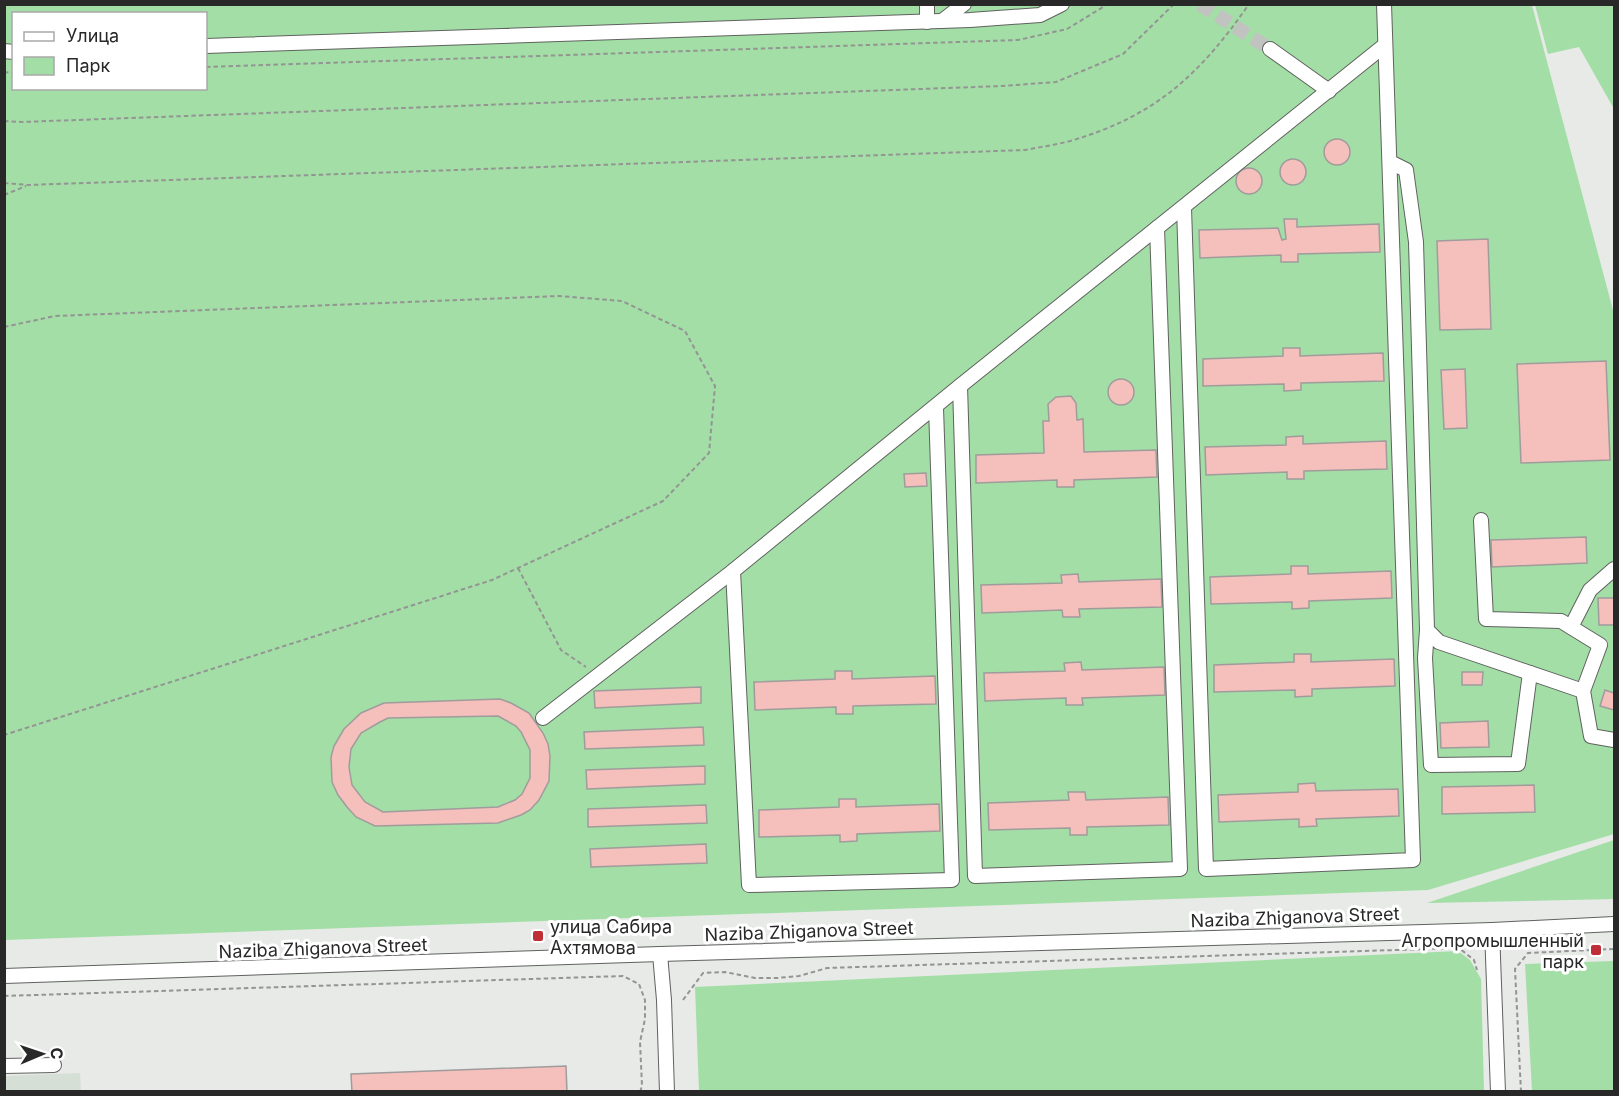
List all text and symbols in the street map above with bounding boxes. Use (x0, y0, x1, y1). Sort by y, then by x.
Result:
legend (12, 12, 207, 90)
text: Улица (66, 25, 119, 46)
text: Парк (66, 55, 111, 76)
street label: Naziba Zhiganova Street (1190, 903, 1400, 931)
place label: улица Сабира Ахтямова (550, 916, 672, 958)
street label: Naziba Zhiganova Street (704, 917, 914, 945)
marker: улица Сабира Ахтямова (531, 929, 545, 943)
place label: Агропромышленный парк (1401, 930, 1584, 972)
street label: Naziba Zhiganova Street (218, 934, 428, 962)
marker: Агропромышленный парк (1589, 943, 1603, 957)
north arrow (12, 1024, 72, 1084)
text: С (47, 1047, 67, 1060)

